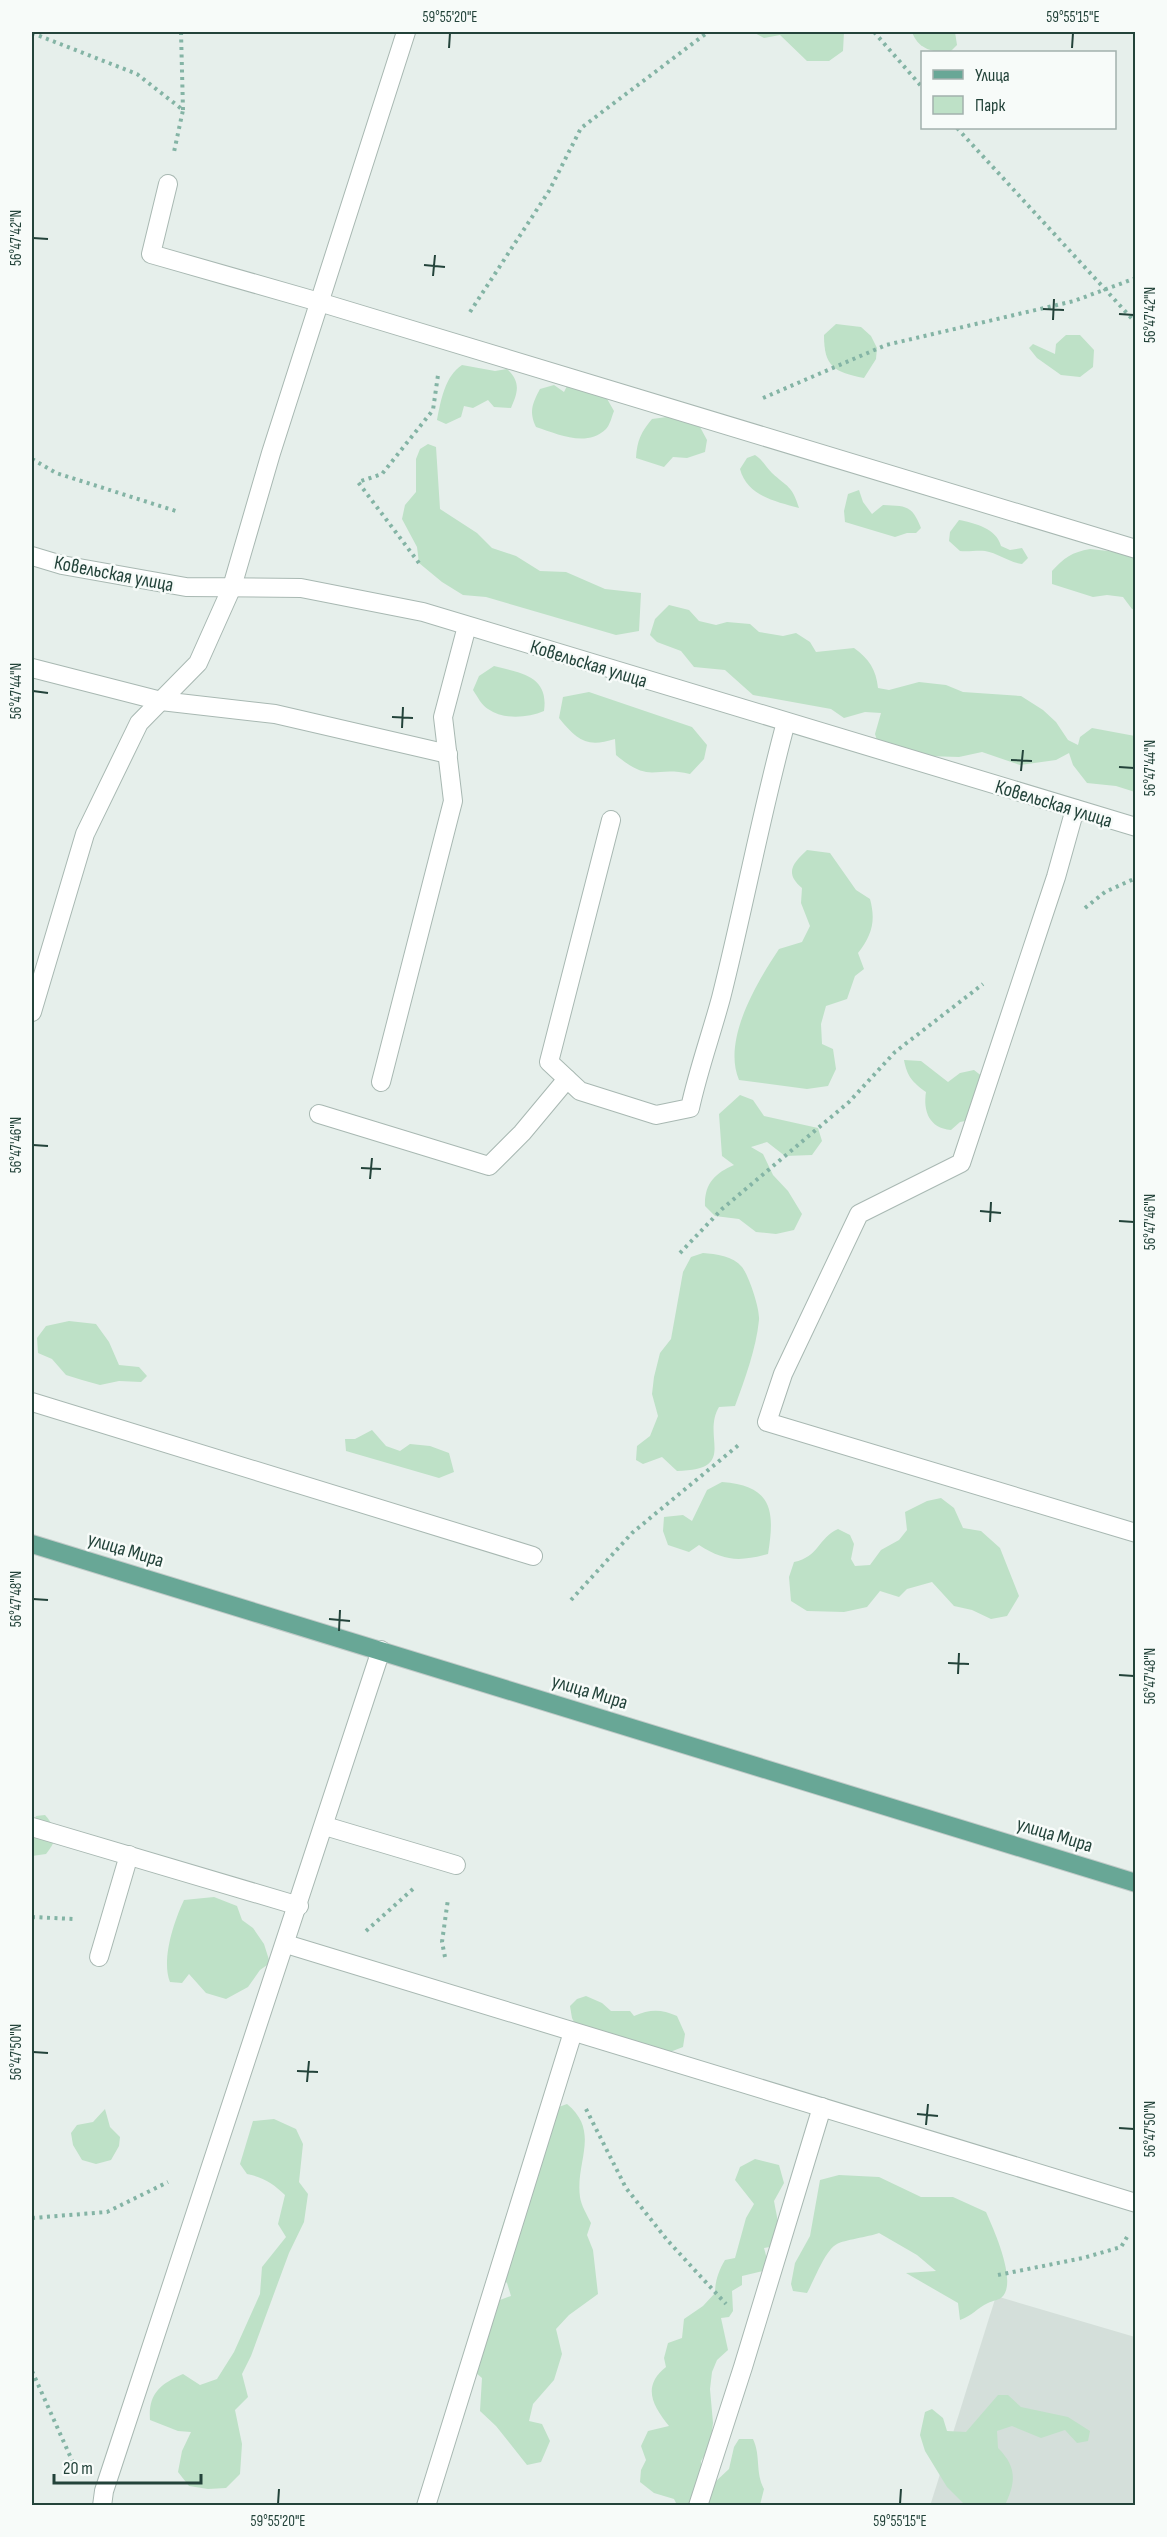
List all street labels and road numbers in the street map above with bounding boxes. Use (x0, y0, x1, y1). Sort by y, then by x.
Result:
street label: Ковельская улица (52, 551, 176, 597)
street label: Ковельская улица (527, 635, 650, 693)
street label: Ковельская улица (992, 775, 1115, 833)
street label: улица Мира (85, 1527, 167, 1573)
street label: улица Мира (549, 1669, 631, 1715)
street label: улица Мира (1014, 1812, 1096, 1858)

